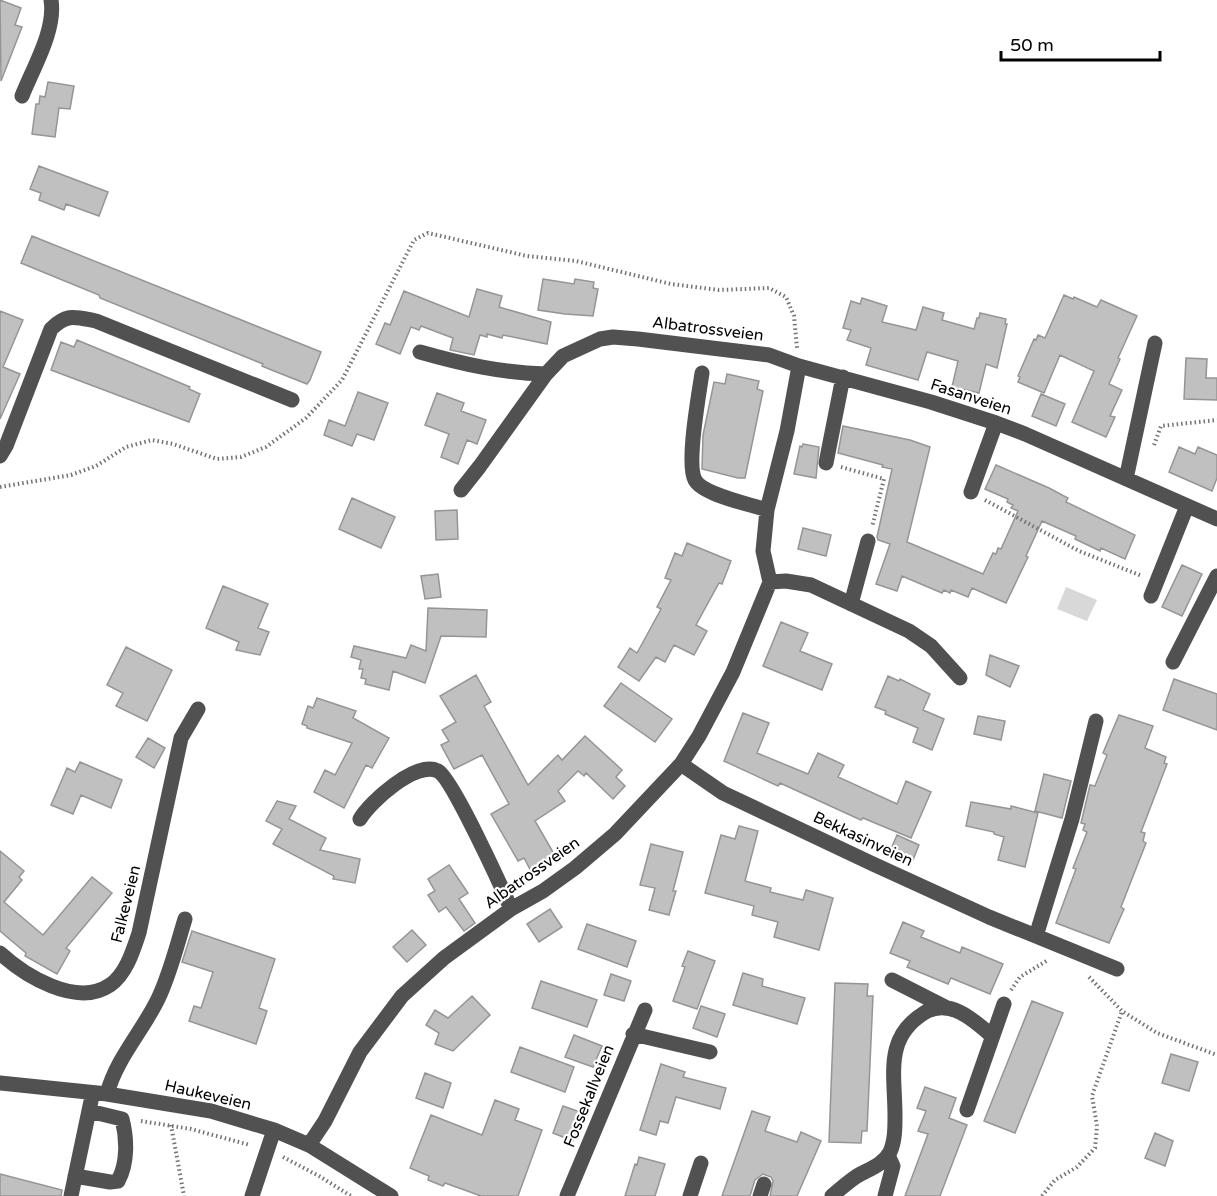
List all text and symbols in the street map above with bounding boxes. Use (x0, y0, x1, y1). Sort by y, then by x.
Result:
scale bar (1001, 24, 1160, 62)
text: 50 m (1010, 34, 1054, 56)
street label: Albatrossveien (651, 312, 765, 346)
street label: Fasanveien (928, 375, 1014, 419)
street label: Bekkasinveien (810, 807, 916, 871)
street label: Albatrossveien (480, 833, 584, 913)
street label: Falkeveien (107, 863, 145, 945)
street label: Fossekallveien (559, 1042, 619, 1150)
street label: Haukeveien (163, 1075, 253, 1115)

